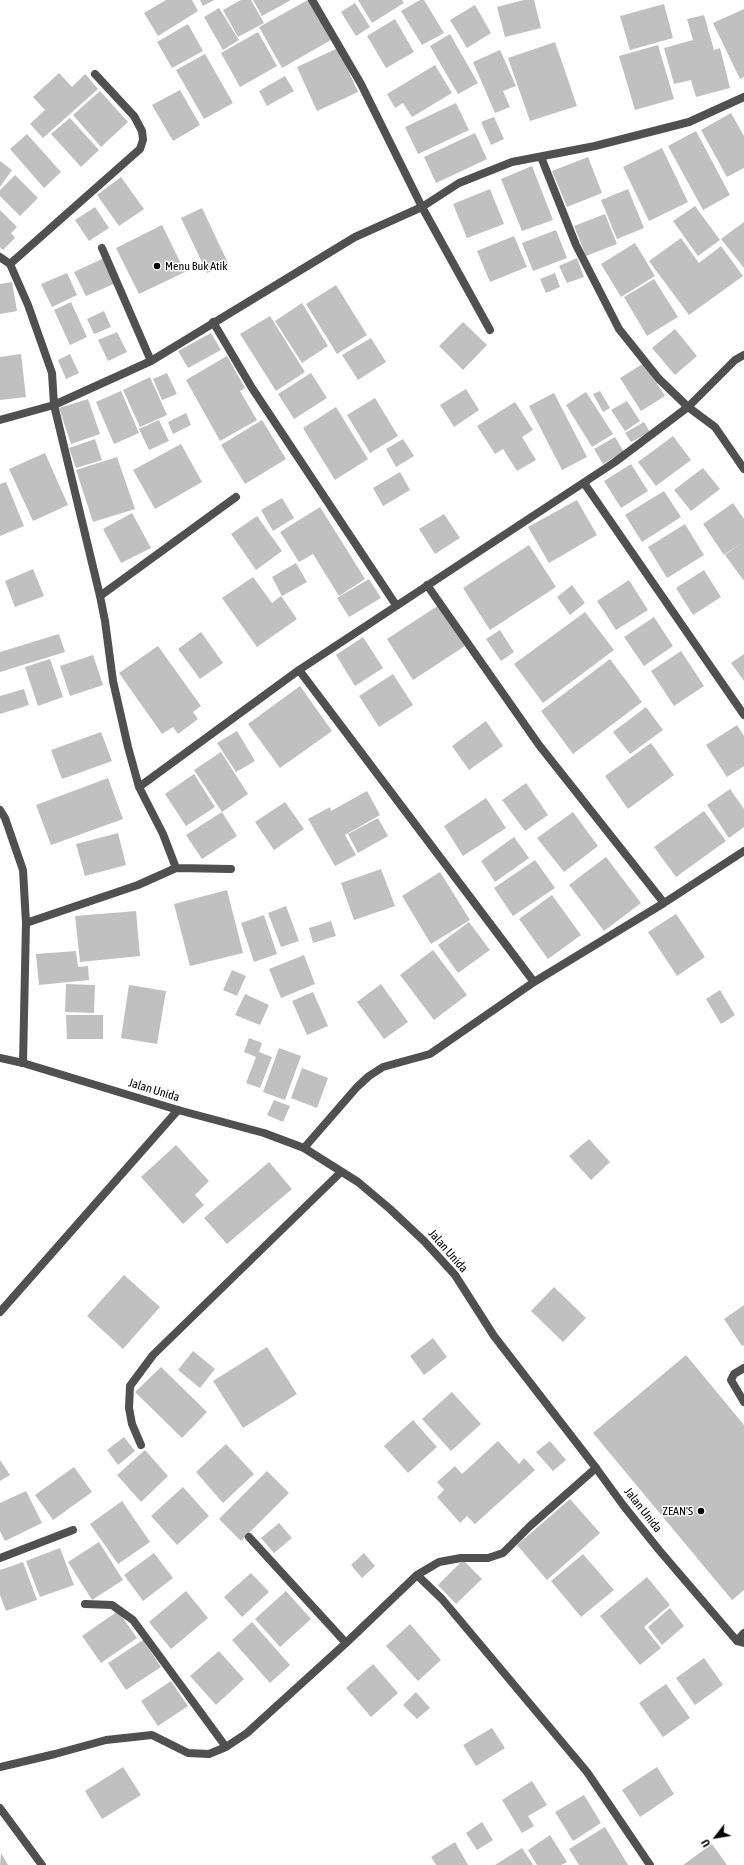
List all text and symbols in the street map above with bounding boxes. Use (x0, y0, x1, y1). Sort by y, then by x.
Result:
place label: Menu Buk Atik (165, 259, 228, 273)
marker: Menu Buk Atik (152, 261, 162, 271)
street label: Jalan Unida (127, 1075, 181, 1105)
street label: Jalan Unida (425, 1226, 471, 1276)
street label: Jalan Unida (621, 1485, 665, 1535)
place label: ZEAN'S (663, 1504, 693, 1518)
marker: ZEAN'S (696, 1506, 706, 1516)
north arrow (696, 1817, 736, 1857)
text: U (699, 1837, 713, 1849)

